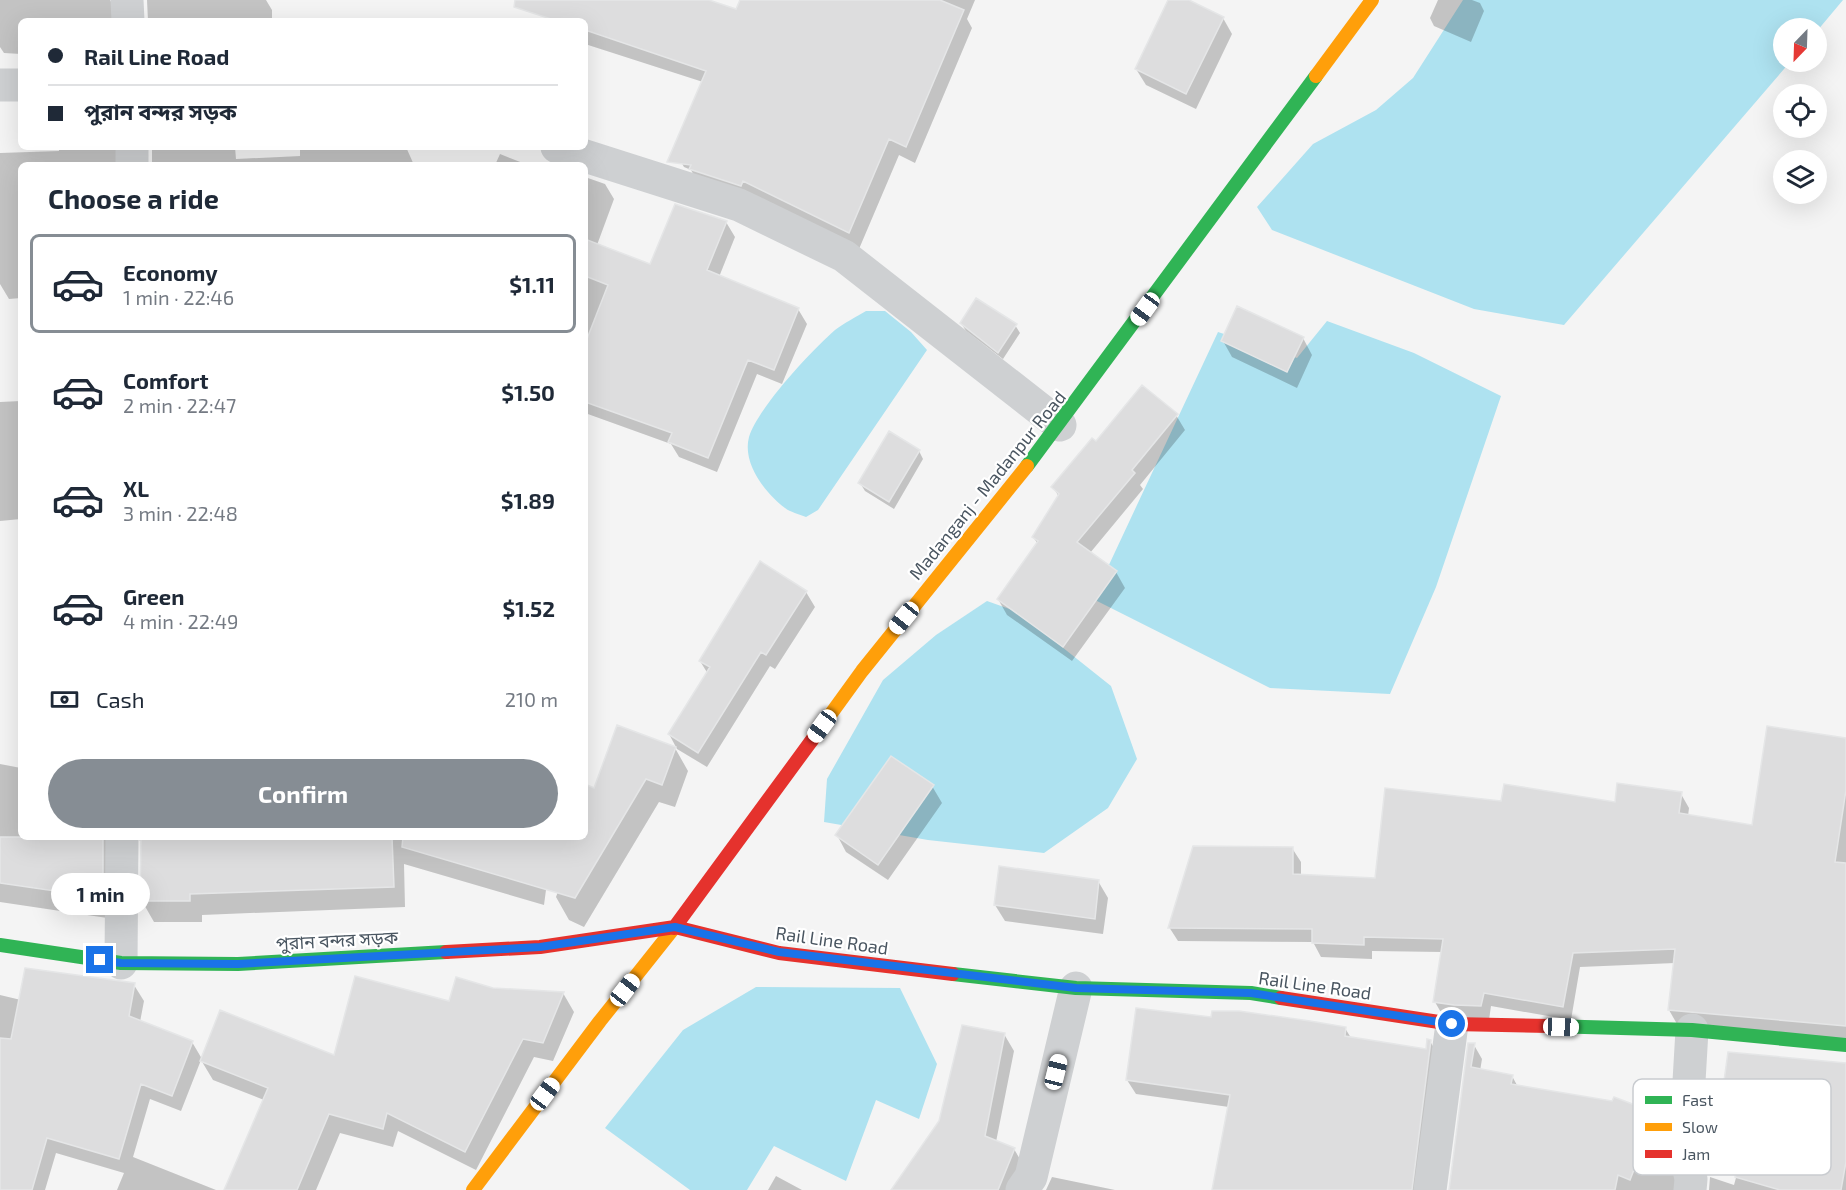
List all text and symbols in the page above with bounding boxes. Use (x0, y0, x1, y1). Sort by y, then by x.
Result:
north arrow (1773, 18, 1827, 72)
map controls (1773, 18, 1827, 204)
text: Rail Line Road (84, 43, 229, 69)
button: locate (1773, 84, 1827, 138)
text: পুরান বন্দর সড়ক (84, 98, 237, 124)
button: layers (1773, 150, 1827, 204)
text: Choose a ride (48, 182, 219, 214)
icon: car (51, 257, 105, 311)
text: Economy (123, 259, 218, 285)
text: $1.11 (509, 271, 555, 297)
text: 1 min · 22:46 (123, 285, 234, 309)
car (1127, 289, 1163, 329)
icon: car (51, 365, 105, 419)
text: Comfort (123, 367, 208, 393)
text: $1.50 (501, 379, 555, 405)
street label: Madanganj - Madanpur Road (904, 386, 1070, 584)
text: 2 min · 22:47 (123, 393, 236, 417)
icon: car (51, 473, 105, 527)
text: XL (123, 475, 149, 501)
text: $1.89 (501, 487, 555, 513)
text: 3 min · 22:48 (123, 501, 238, 525)
icon: car (51, 581, 105, 635)
text: Green (123, 583, 185, 609)
text: $1.52 (502, 595, 555, 621)
car (886, 598, 922, 638)
text: 4 min · 22:49 (123, 609, 238, 633)
icon: cash (48, 683, 81, 716)
text: Cash (96, 686, 145, 712)
text: 210 m (505, 687, 558, 711)
car (804, 706, 840, 746)
button: Confirm (48, 759, 558, 828)
callout: 1 min (51, 873, 150, 915)
text: 1 min (76, 882, 125, 906)
street label: Rail Line Road (774, 921, 890, 959)
street label: পুরান বন্দর সড়ক (275, 926, 399, 955)
route end (86, 946, 113, 973)
street label: Rail Line Road (1257, 966, 1373, 1004)
car (607, 970, 643, 1010)
route start (1438, 1010, 1465, 1037)
car (1543, 1017, 1579, 1037)
car (1043, 1052, 1069, 1092)
car (527, 1074, 563, 1114)
legend (1633, 1079, 1831, 1175)
text: Fast (1682, 1090, 1713, 1109)
text: Slow (1682, 1117, 1718, 1136)
text: Jam (1682, 1144, 1710, 1163)

